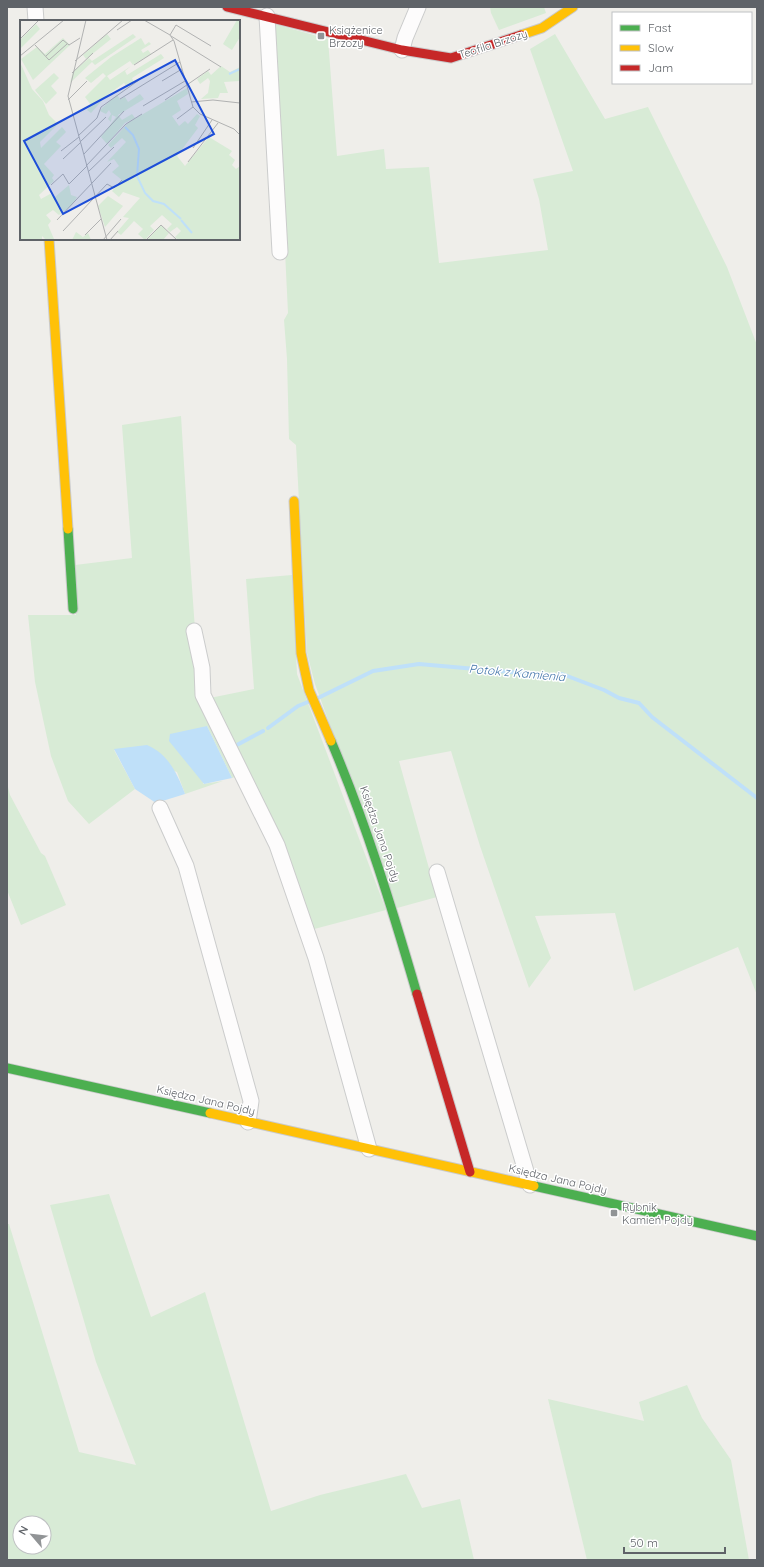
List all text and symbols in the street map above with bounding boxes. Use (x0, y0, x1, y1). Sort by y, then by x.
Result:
legend (612, 12, 752, 84)
inset map (20, 20, 240, 240)
text: Fast (648, 20, 672, 35)
place label: Książenice Brzozy (329, 23, 383, 50)
street label: Teofila Brzozy (457, 26, 529, 62)
marker: Książenice Brzozy (316, 31, 326, 41)
text: Slow (648, 40, 674, 55)
text: Jam (648, 60, 673, 75)
water label: Potok z Kamienia (468, 661, 567, 684)
street label: Księdza Jana Pojdy (357, 784, 403, 884)
street label: Księdza Jana Pojdy (155, 1082, 257, 1118)
street label: Księdza Jana Pojdy (507, 1161, 609, 1197)
place label: Rybnik Kamień Pojdy (622, 1200, 693, 1227)
marker: Rybnik Kamień Pojdy (609, 1208, 619, 1218)
north arrow (12, 1515, 52, 1555)
text: N (15, 1523, 31, 1537)
scale bar (624, 1529, 725, 1555)
text: 50 m (630, 1535, 658, 1550)

